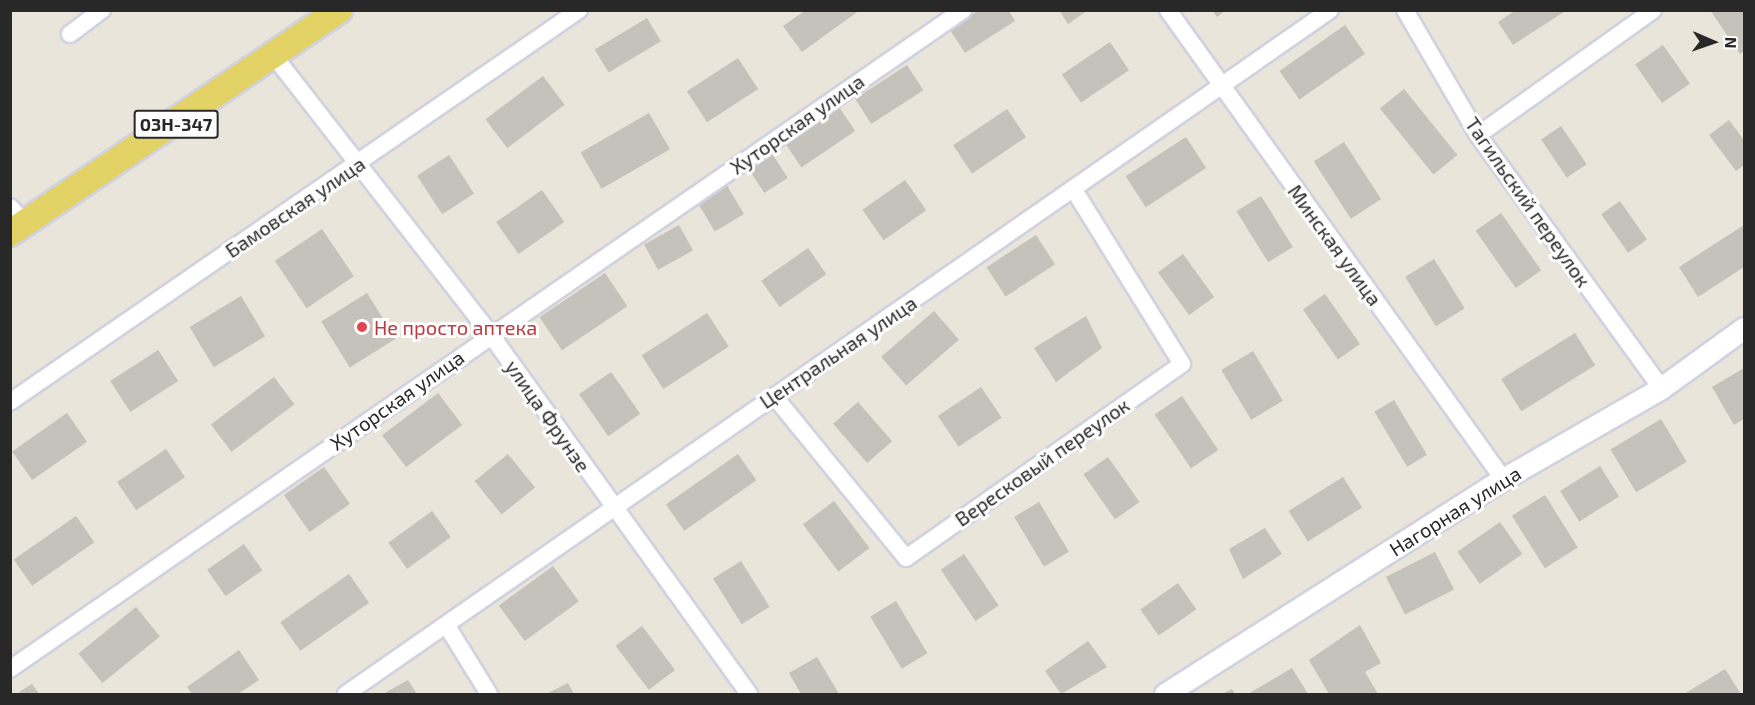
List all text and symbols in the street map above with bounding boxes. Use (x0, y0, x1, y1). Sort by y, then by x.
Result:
north arrow (1683, 12, 1743, 72)
text: N (1722, 37, 1741, 49)
street label: Хуторская улица (725, 69, 869, 179)
road number: 03Н-347 (132, 109, 219, 139)
street label: Тагильский переулок (1460, 112, 1596, 292)
street label: Бамовская улица (221, 151, 369, 263)
street label: Минская улица (1283, 180, 1387, 310)
street label: Центральная улица (755, 291, 921, 413)
place label: Не просто аптека (374, 315, 537, 339)
marker: Не просто аптека (355, 320, 369, 334)
street label: Хуторская улица (325, 345, 469, 455)
street label: улица Фрунзе (501, 355, 595, 477)
street label: Вересковый переулок (950, 393, 1134, 531)
street label: Нагорная улица (1385, 461, 1525, 561)

